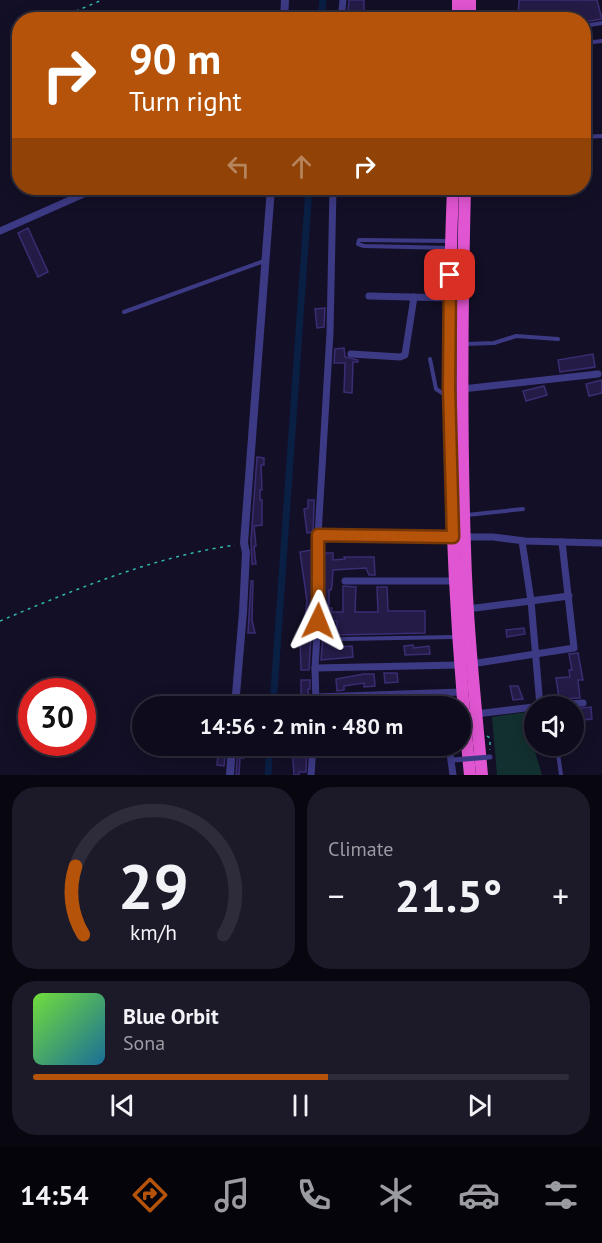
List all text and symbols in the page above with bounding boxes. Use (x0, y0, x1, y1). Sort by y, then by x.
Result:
text: 90 m (129, 31, 221, 86)
icon: right (30, 36, 108, 114)
text: Turn right (129, 84, 242, 118)
icon: left (222, 150, 255, 183)
icon: ahead (285, 150, 318, 183)
icon: right (348, 150, 381, 183)
pin (424, 249, 475, 300)
icon: arrive (433, 258, 466, 291)
position arrow (286, 589, 350, 653)
speed limit sign: 30 (18, 678, 96, 756)
map controls (524, 696, 584, 756)
button: sound (524, 696, 584, 756)
text: 14:56 · 2 min · 480 m (200, 712, 403, 740)
text: Climate (328, 836, 394, 862)
text: 29 (118, 845, 189, 926)
text: 21.5° (395, 866, 502, 924)
text: − (328, 874, 345, 917)
text: + (552, 874, 569, 917)
text: km/h (130, 918, 177, 946)
text: Blue Orbit (123, 1002, 219, 1030)
text: Sona (123, 1030, 165, 1056)
icon: previous (106, 1089, 139, 1122)
icon: pause (284, 1089, 317, 1122)
icon: next (463, 1089, 496, 1122)
icon: directions (129, 1174, 171, 1216)
icon: music (211, 1174, 253, 1216)
icon: phone (293, 1174, 335, 1216)
icon: climate (375, 1174, 417, 1216)
icon: car (458, 1174, 500, 1216)
icon: filters (540, 1174, 582, 1216)
text: 14:54 (20, 1178, 89, 1212)

